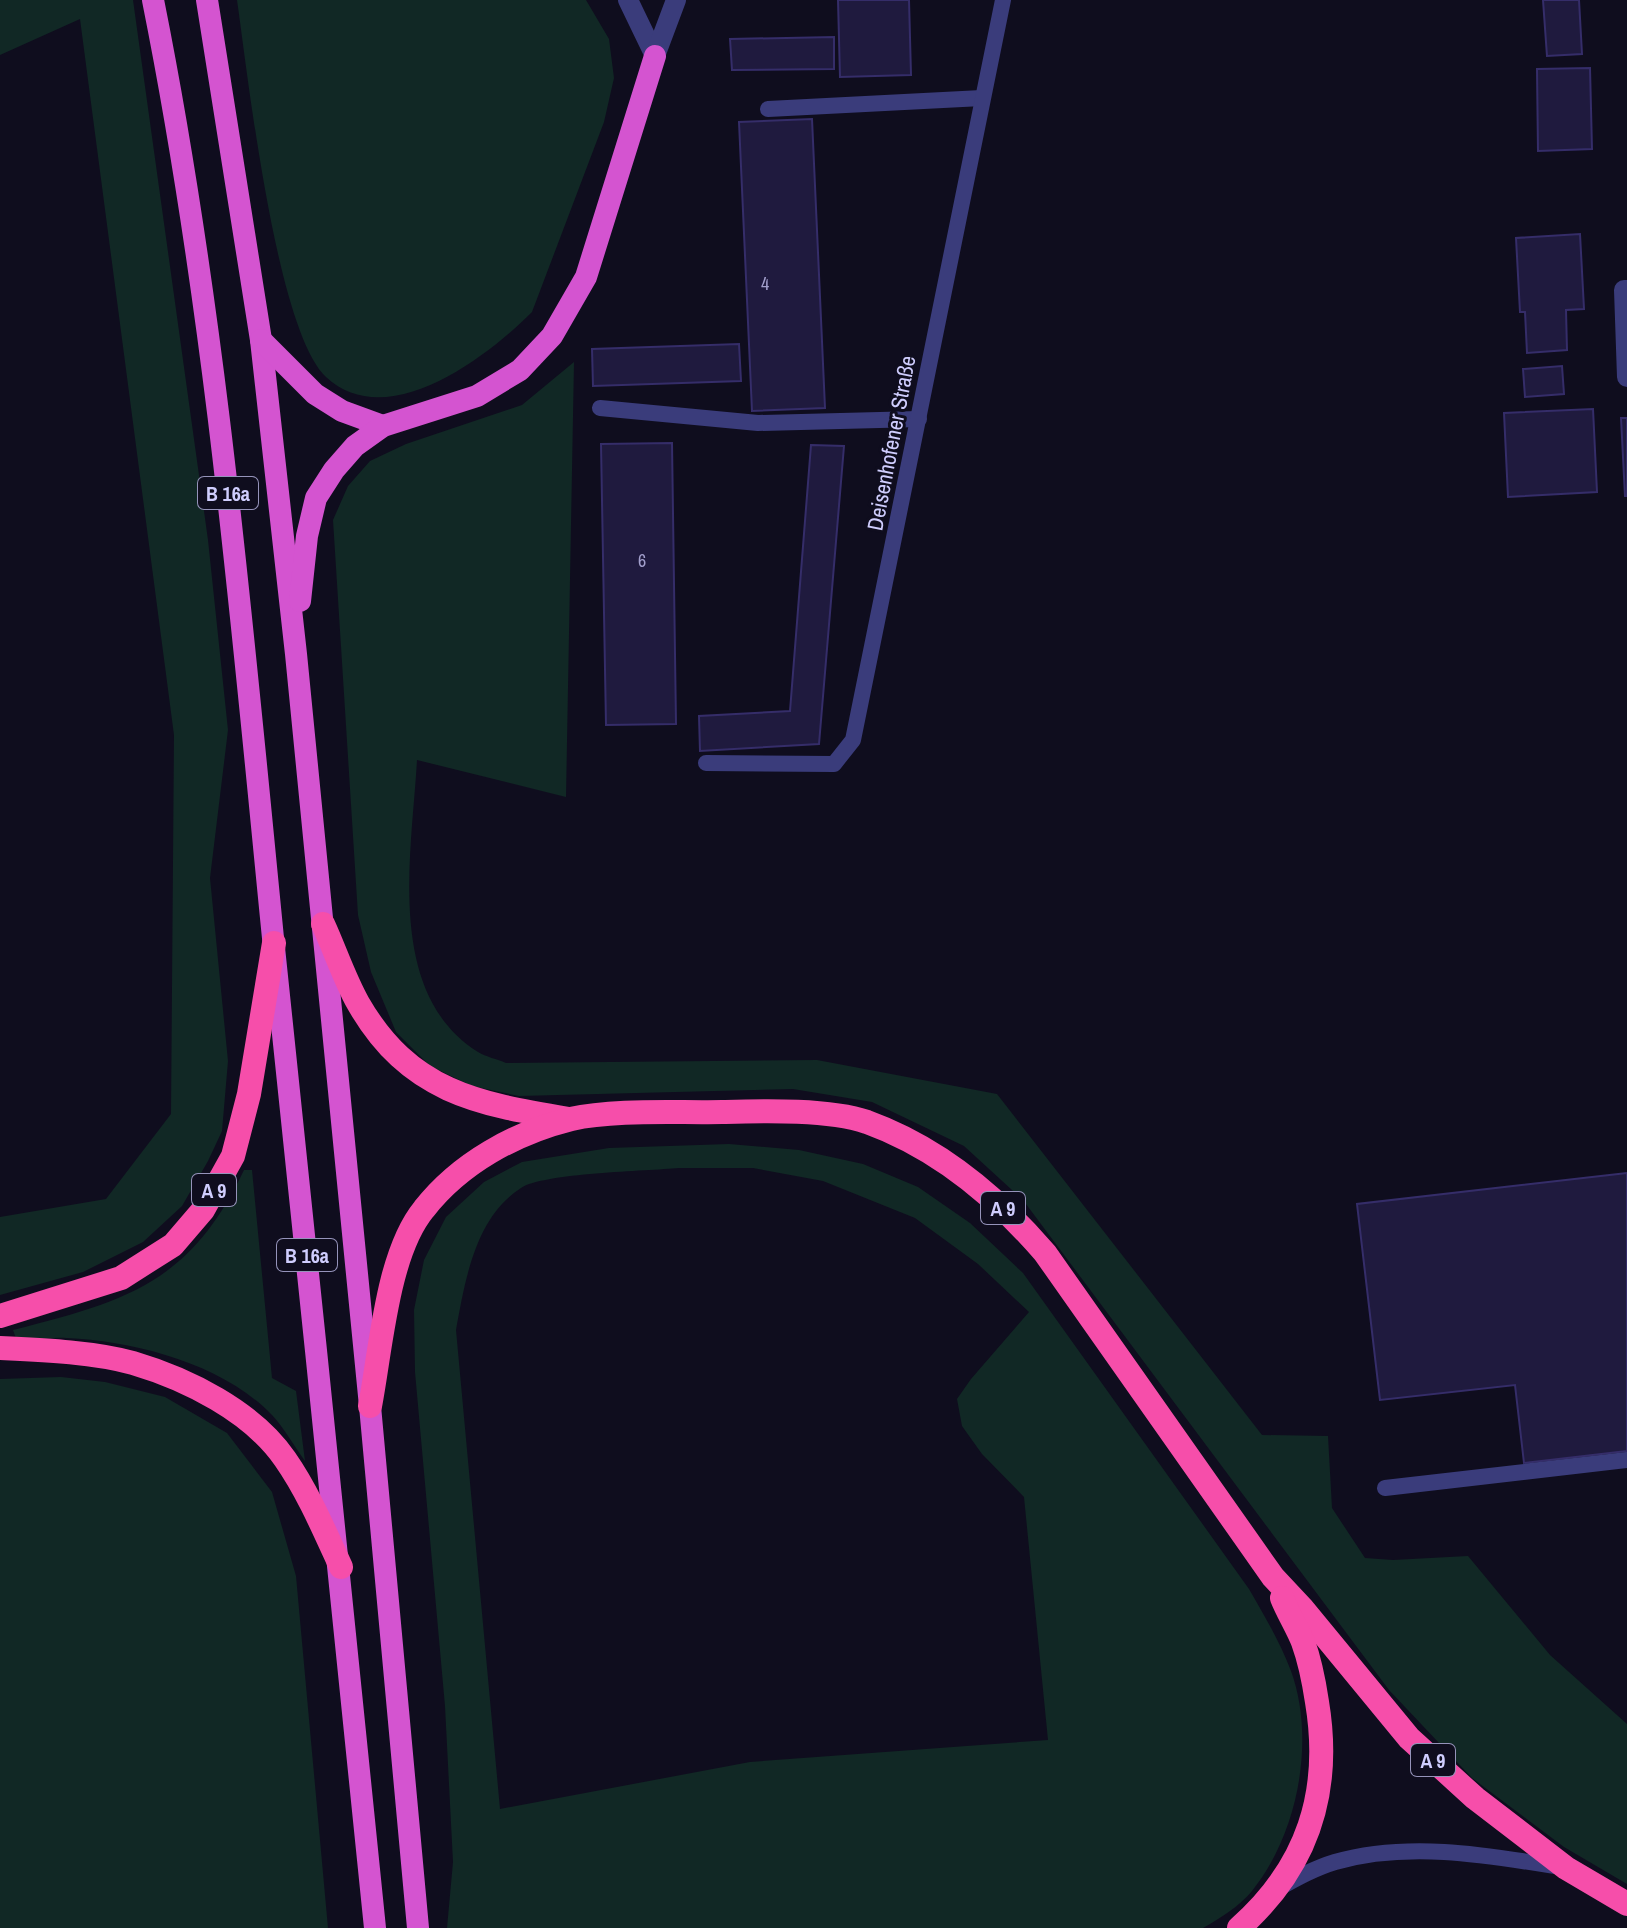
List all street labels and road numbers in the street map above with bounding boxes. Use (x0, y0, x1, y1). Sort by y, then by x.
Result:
street label: Deisenhofener Straße (859, 353, 923, 533)
road number: B 16a (198, 477, 258, 509)
road number: A 9 (192, 1174, 236, 1206)
road number: A 9 (981, 1192, 1025, 1224)
road number: B 16a (277, 1239, 337, 1271)
road number: A 9 (1411, 1744, 1455, 1776)

